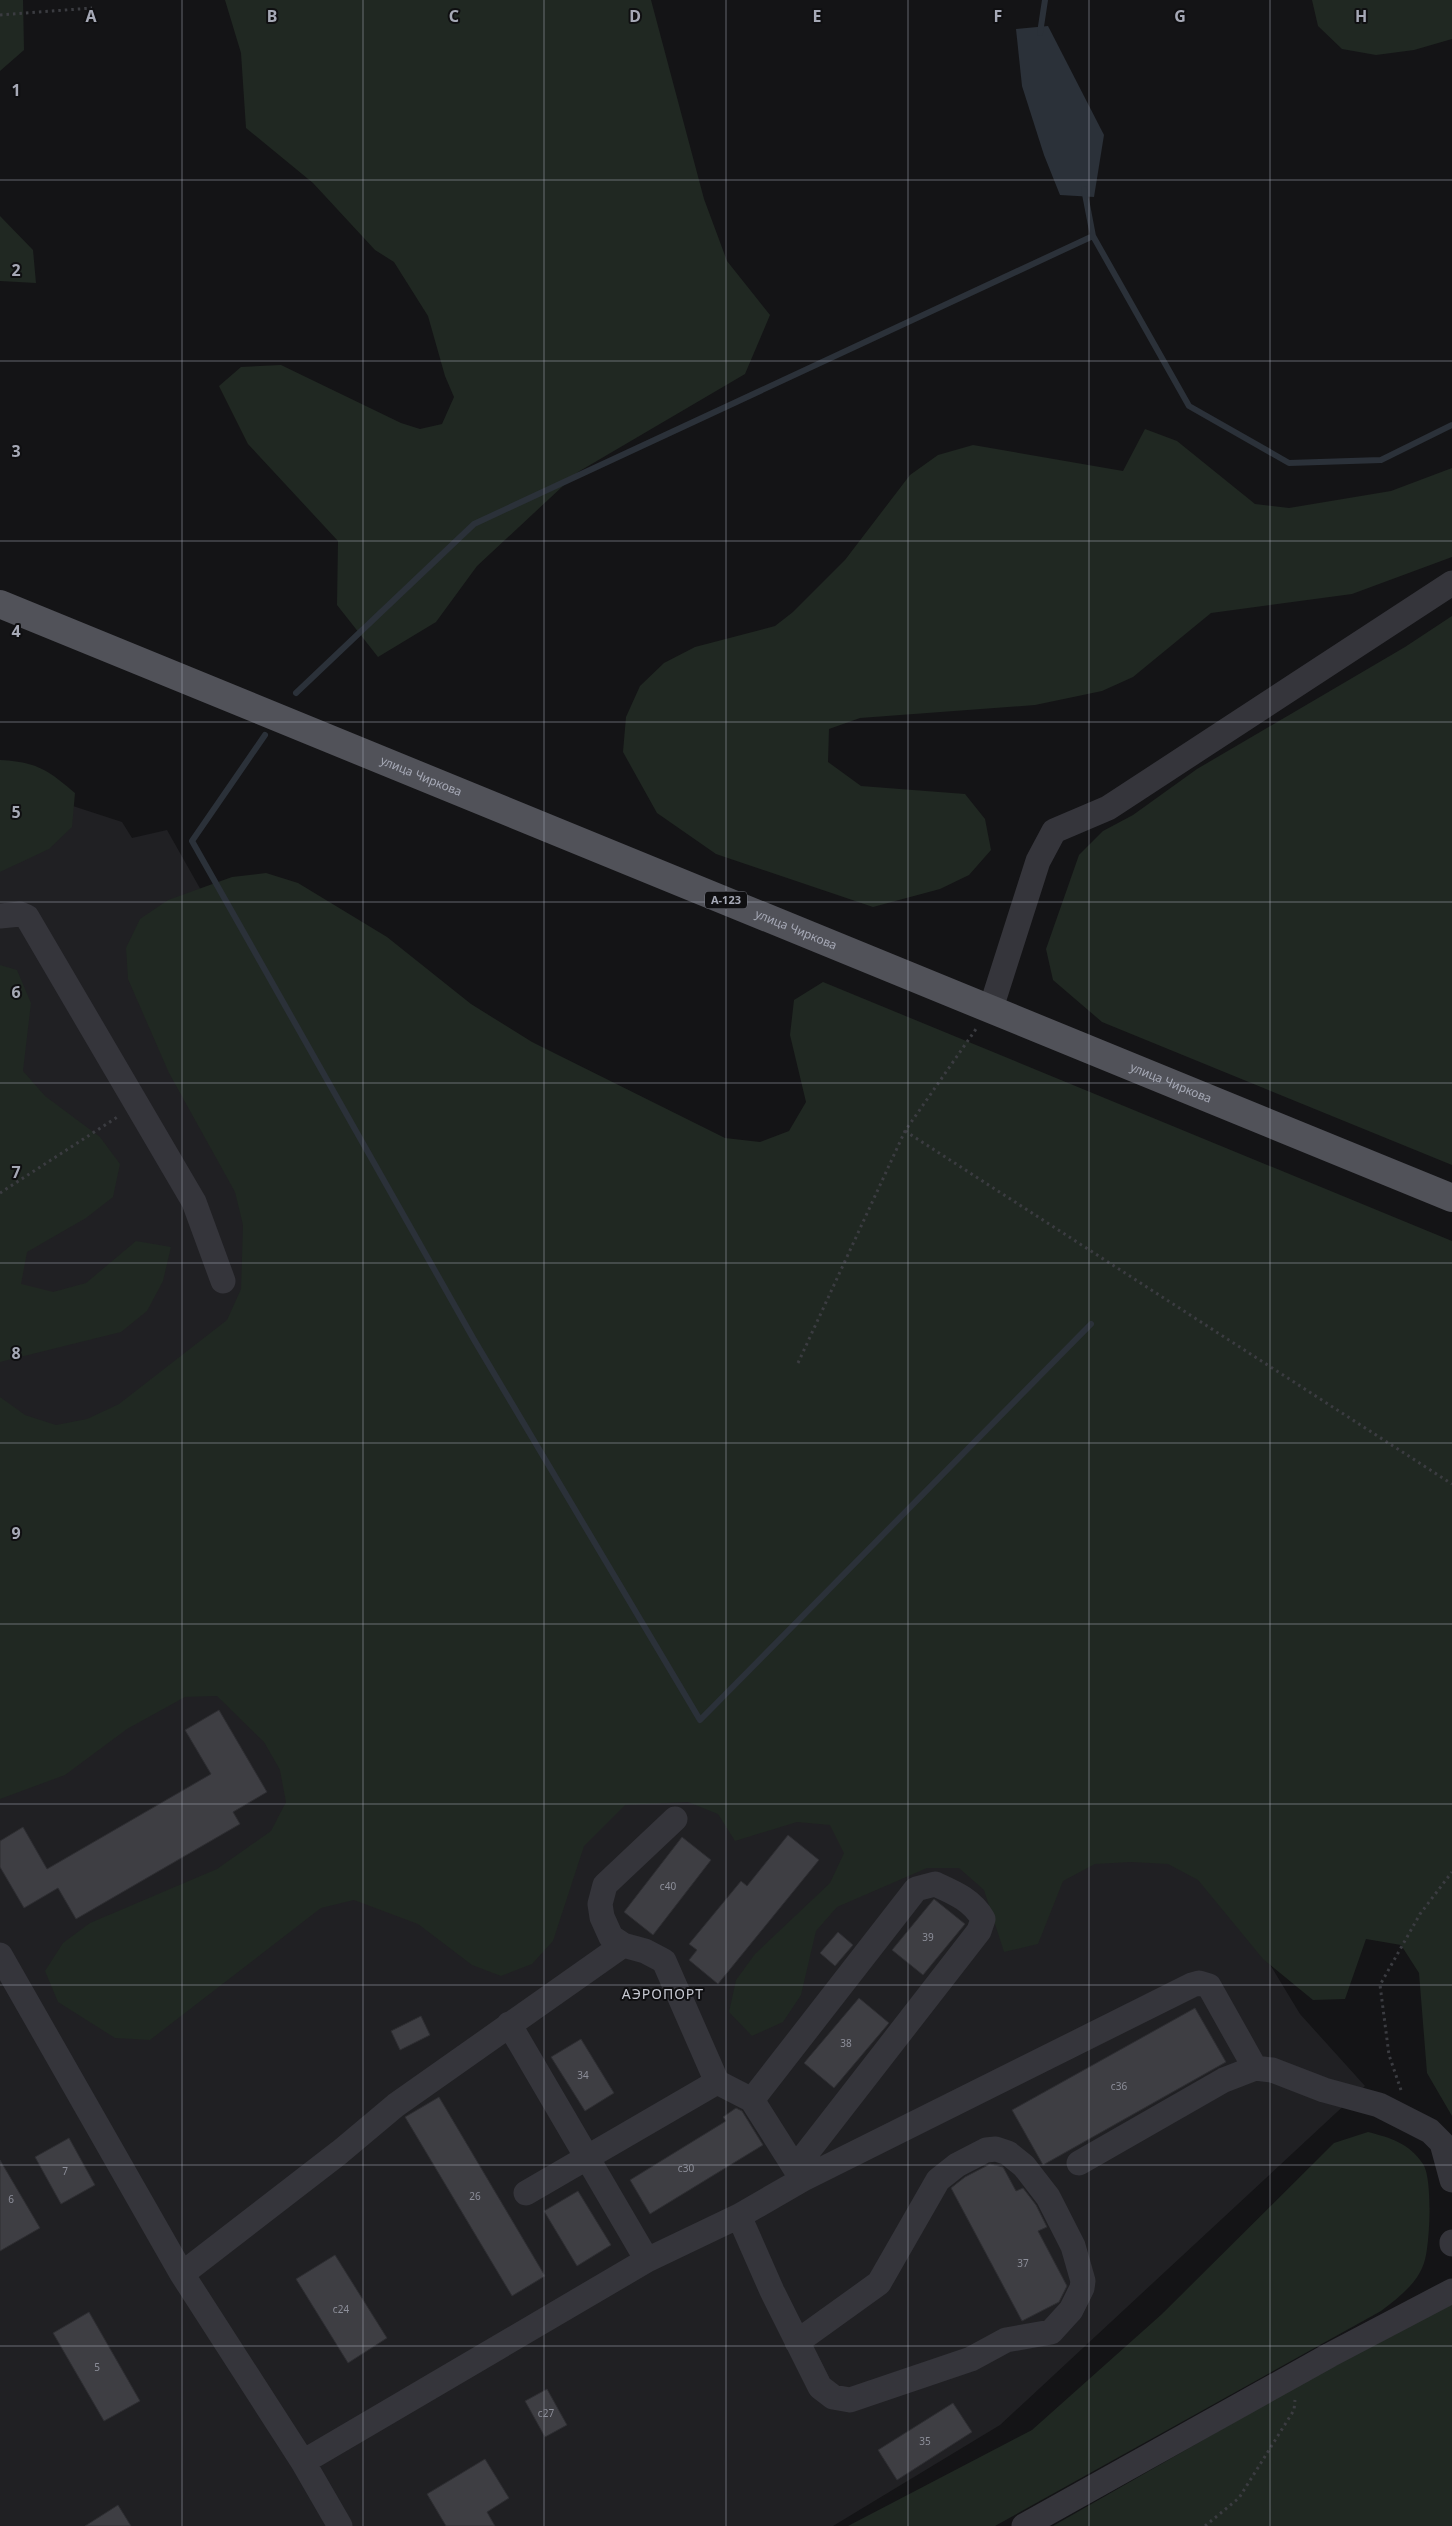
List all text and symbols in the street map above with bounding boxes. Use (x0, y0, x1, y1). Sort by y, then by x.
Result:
text: A (85, 5, 97, 27)
text: B (267, 5, 277, 27)
text: C (449, 5, 459, 27)
text: D (629, 5, 641, 27)
text: E (813, 5, 822, 27)
text: F (994, 5, 1002, 27)
text: G (1174, 5, 1186, 27)
text: H (1355, 5, 1367, 27)
text: 1 (11, 79, 21, 101)
text: 2 (11, 259, 21, 281)
text: 3 (11, 440, 21, 462)
text: 4 (11, 620, 21, 642)
street label: улица Чиркова (378, 752, 465, 800)
text: 5 (11, 801, 21, 823)
road number: А-123 (705, 892, 747, 908)
street label: улица Чиркова (753, 905, 840, 953)
text: 6 (11, 981, 21, 1003)
street label: улица Чиркова (1128, 1058, 1214, 1107)
text: 7 (11, 1161, 21, 1183)
text: 8 (11, 1342, 21, 1364)
text: 9 (11, 1522, 21, 1544)
house number: с40 (660, 1879, 676, 1893)
house number: 39 (922, 1930, 934, 1944)
district label: АЭРОПОРТ (622, 1984, 704, 2003)
house number: 38 (840, 2036, 852, 2050)
house number: 34 (577, 2068, 589, 2082)
house number: с36 (1111, 2079, 1127, 2093)
house number: с30 (678, 2161, 694, 2175)
house number: 7 (62, 2164, 68, 2178)
house number: 26 (469, 2189, 481, 2203)
house number: 6 (8, 2192, 14, 2206)
house number: 37 (1017, 2256, 1029, 2270)
house number: с24 (333, 2302, 349, 2316)
house number: 5 (94, 2360, 100, 2374)
house number: с27 (538, 2406, 554, 2420)
house number: 35 (919, 2434, 931, 2448)

